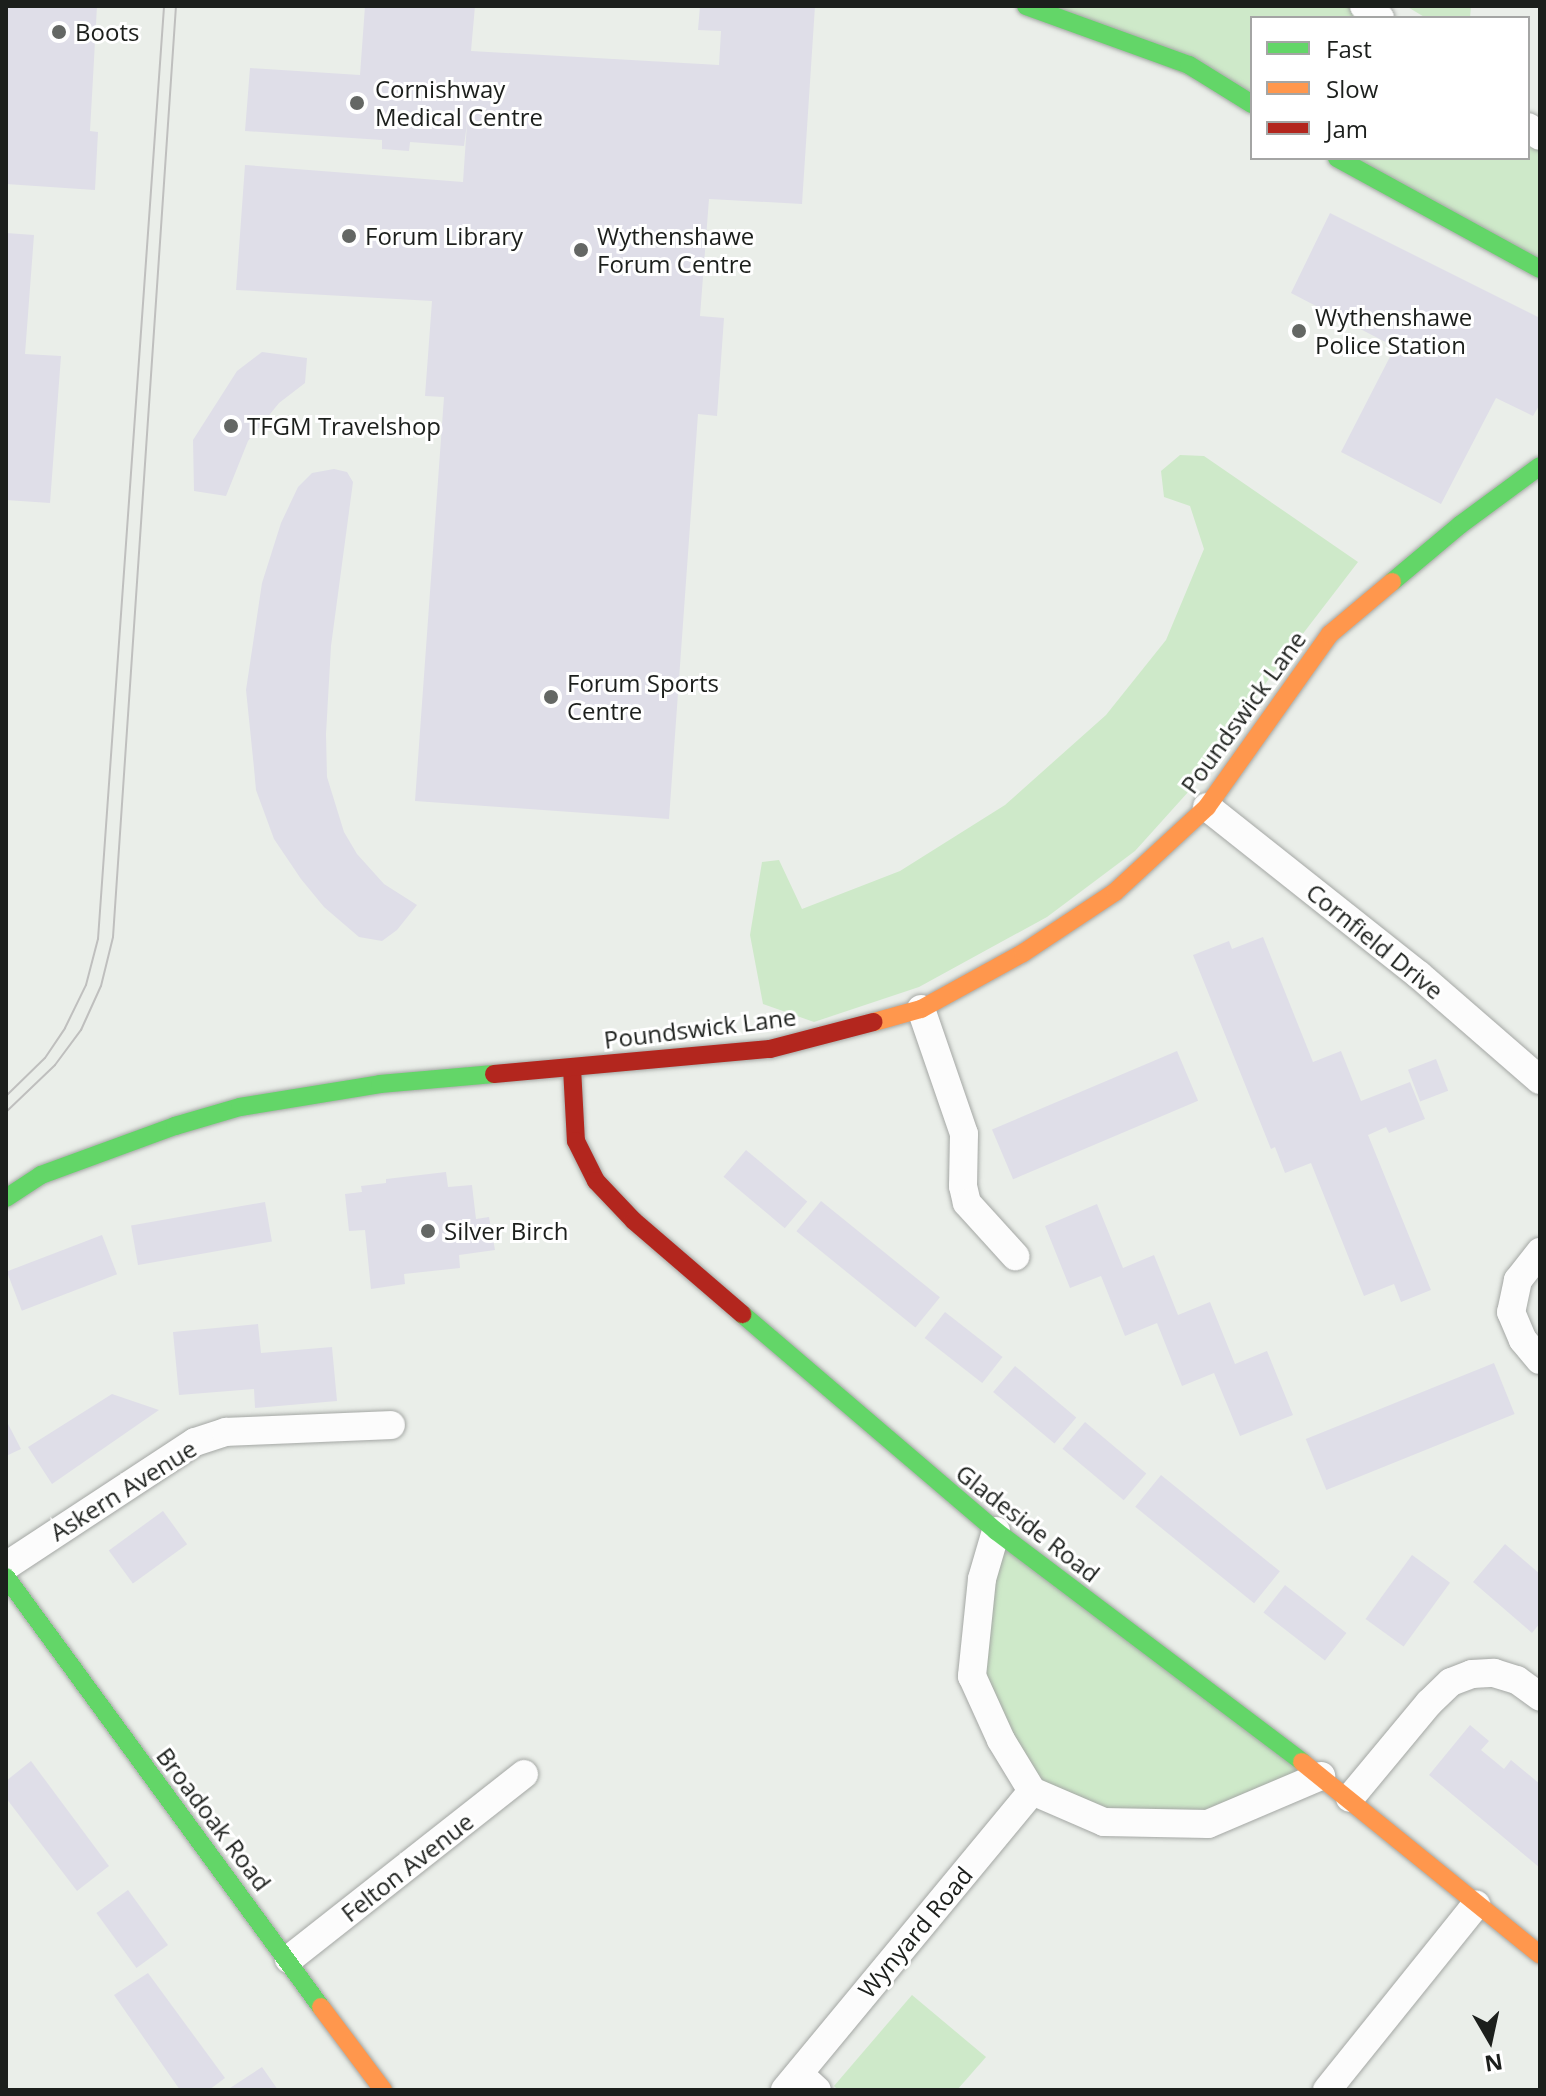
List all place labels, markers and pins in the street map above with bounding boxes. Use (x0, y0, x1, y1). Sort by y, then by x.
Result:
place label: Boots (75, 18, 139, 46)
marker: Boots (50, 23, 68, 41)
place label: Cornishway Medical Centre (375, 75, 543, 131)
marker: Cornishway Medical Centre (346, 92, 368, 114)
place label: Forum Library (365, 222, 523, 250)
place label: Wythenshawe Forum Centre (597, 222, 754, 278)
marker: Forum Library (340, 227, 358, 245)
marker: Wythenshawe Forum Centre (572, 241, 590, 259)
place label: Wythenshawe Police Station (1315, 303, 1472, 359)
marker: Wythenshawe Police Station (1290, 322, 1308, 340)
place label: TFGM Travelshop (247, 412, 441, 440)
marker: TFGM Travelshop (222, 417, 240, 435)
place label: Forum Sports Centre (567, 669, 719, 725)
marker: Forum Sports Centre (542, 688, 560, 706)
place label: Silver Birch (444, 1217, 568, 1245)
marker: Silver Birch (419, 1222, 437, 1240)

